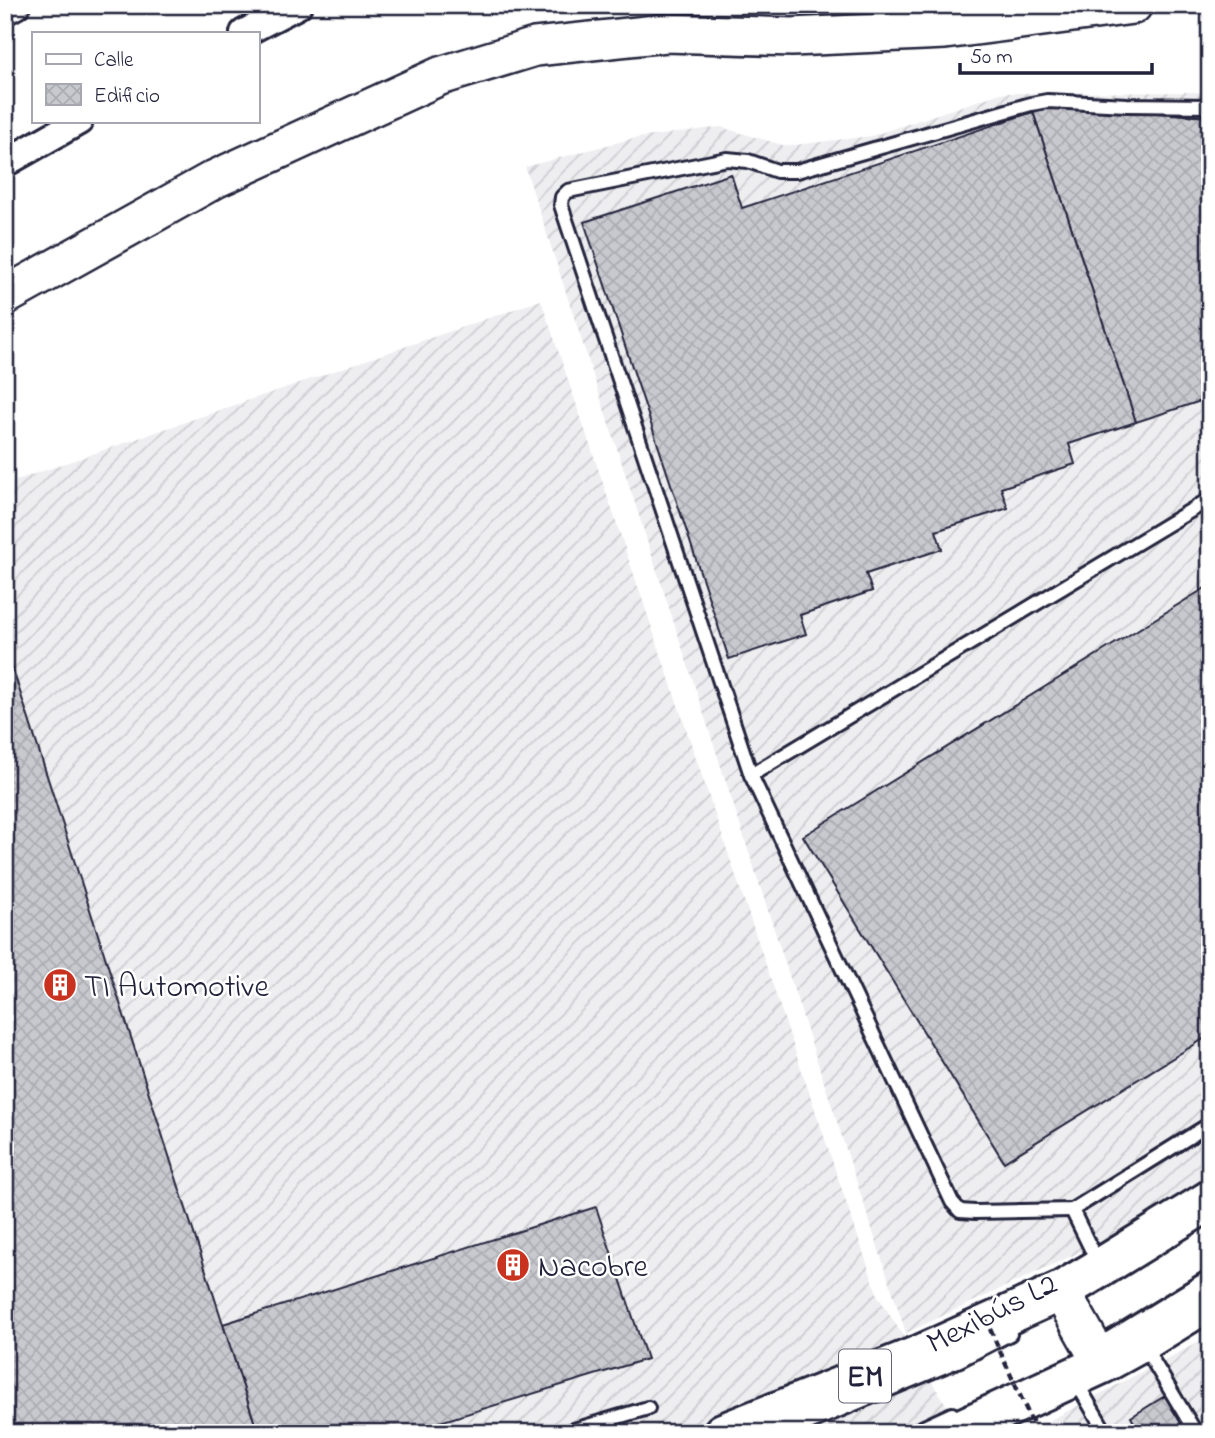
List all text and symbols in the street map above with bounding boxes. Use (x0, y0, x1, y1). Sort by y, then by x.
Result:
legend (32, 32, 259, 122)
scale bar (960, 32, 1152, 76)
text: 50 m (970, 43, 1013, 73)
text: Calle (94, 46, 134, 76)
text: Edificio (94, 82, 160, 112)
place label: TI Automotive (84, 965, 269, 1012)
building icon: TI Automotive (41, 966, 79, 1004)
place label: Nacobre (538, 1245, 649, 1292)
building icon: Nacobre (494, 1246, 532, 1284)
street label: Mexibús L2 (919, 1262, 1066, 1368)
road number: EM (839, 1350, 891, 1402)

